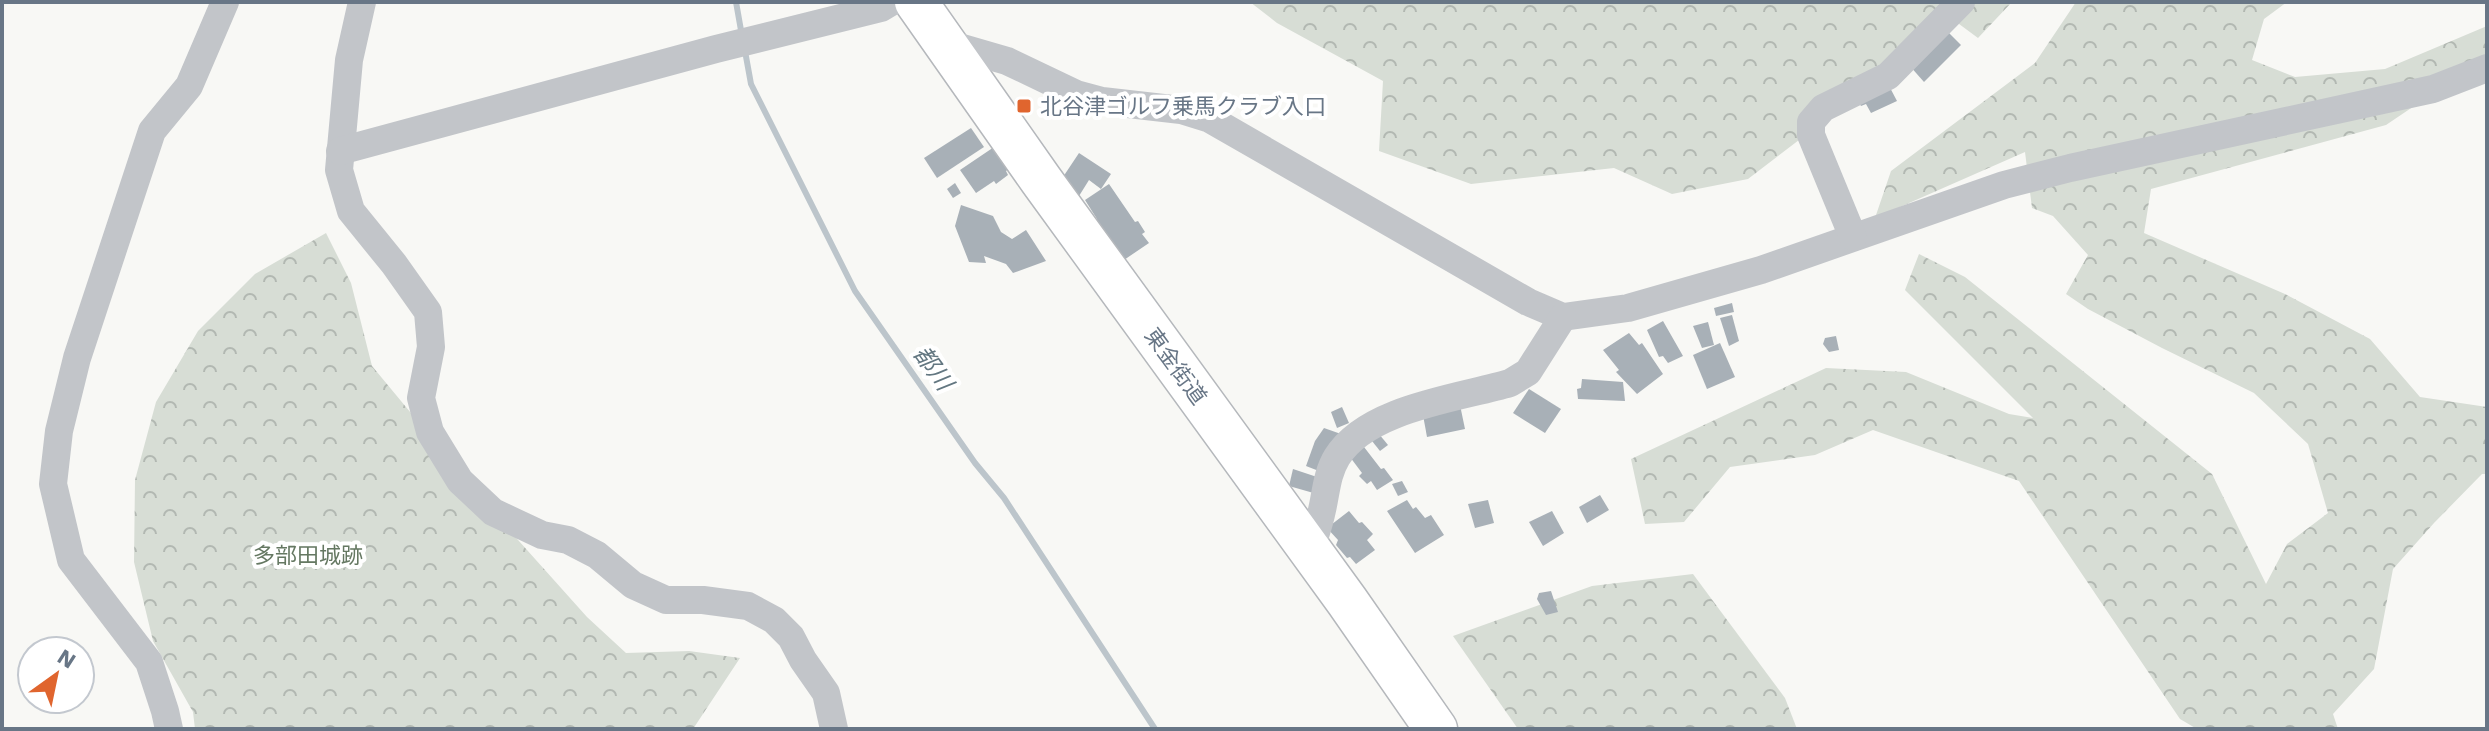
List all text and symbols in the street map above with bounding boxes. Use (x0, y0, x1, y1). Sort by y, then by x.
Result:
place label: 北谷津ゴルフ乗馬クラブ入口 (1040, 94, 1326, 119)
marker: 北谷津ゴルフ乗馬クラブ入口 (1015, 97, 1033, 115)
street label: 東金街道 (1140, 323, 1212, 409)
water label: 都川 (908, 340, 960, 398)
park label: 多部田城跡 (253, 543, 363, 568)
north arrow (16, 635, 96, 715)
text: N (53, 644, 80, 674)

